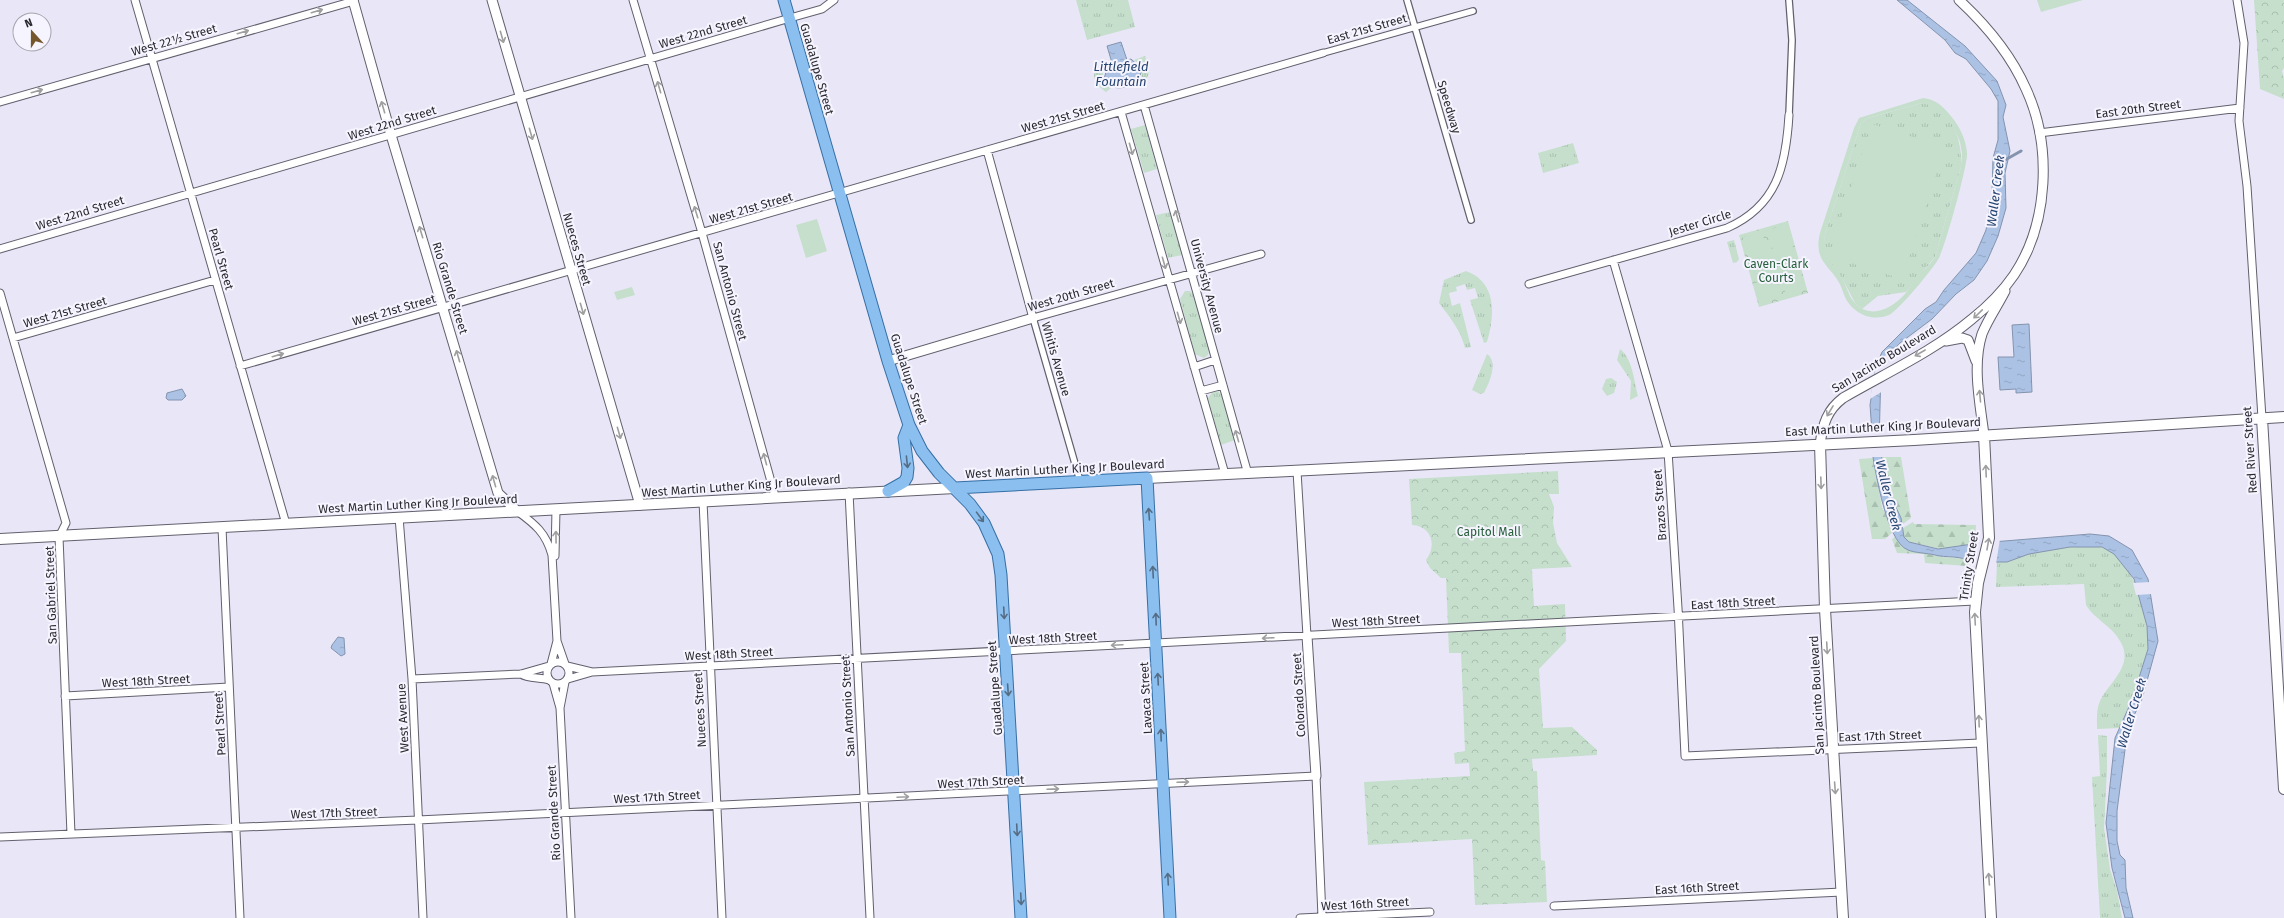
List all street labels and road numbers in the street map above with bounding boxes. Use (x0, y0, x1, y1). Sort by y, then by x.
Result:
street label: East 21st Street (1326, 11, 1409, 47)
street label: West 22nd Street (657, 13, 749, 51)
street label: West 22½ Street (130, 21, 219, 59)
street label: Guadalupe Street (797, 22, 837, 117)
street label: Speedway (1434, 79, 1464, 135)
street label: East 20th Street (2095, 97, 2182, 121)
street label: West 21st Street (1020, 98, 1107, 136)
street label: West 22nd Street (346, 103, 438, 143)
street label: West 21st Street (708, 189, 795, 227)
street label: West 22nd Street (34, 193, 126, 233)
street label: Jester Circle (1667, 207, 1733, 239)
street label: Nueces Street (560, 211, 594, 288)
street label: Pearl Street (206, 227, 237, 292)
street label: University Avenue (1188, 237, 1226, 335)
street label: Rio Grande Street (429, 240, 471, 336)
street label: San Antonio Street (710, 240, 750, 342)
street label: West 20th Street (1026, 276, 1116, 314)
street label: West 21st Street (351, 291, 438, 329)
street label: West 21st Street (22, 293, 109, 331)
street label: Whitis Avenue (1039, 320, 1073, 398)
street label: San Jacinto Boulevard (1829, 322, 1939, 396)
street label: Guadalupe Street (888, 332, 930, 427)
street label: Red River Street (2240, 405, 2260, 494)
street label: East Martin Luther King Jr Boulevard (1785, 415, 1981, 439)
street label: West Martin Luther King Jr Boulevard (965, 457, 1165, 481)
street label: Brazos Street (1650, 468, 1669, 541)
street label: West Martin Luther King Jr Boulevard (641, 472, 841, 500)
street label: West Martin Luther King Jr Boulevard (318, 492, 518, 516)
street label: Trinity Street (1957, 530, 1982, 602)
street label: San Gabriel Street (42, 545, 60, 644)
street label: East 18th Street (1690, 594, 1776, 612)
street label: West 18th Street (1332, 612, 1421, 630)
street label: West 18th Street (1009, 629, 1098, 647)
street label: San Jacinto Boulevard (1807, 635, 1827, 755)
street label: Guadalupe Street (985, 640, 1005, 736)
street label: West 18th Street (685, 645, 774, 663)
street label: Colorado Street (1290, 652, 1308, 738)
street label: San Antonio Street (838, 654, 858, 757)
street label: Lavaca Street (1137, 661, 1155, 734)
street label: Nueces Street (691, 671, 709, 748)
street label: West 18th Street (102, 672, 191, 690)
street label: West Avenue (394, 683, 412, 753)
street label: Pearl Street (211, 691, 229, 756)
street label: East 17th Street (1838, 728, 1923, 744)
street label: Rio Grande Street (544, 764, 563, 861)
street label: West 17th Street (937, 773, 1026, 791)
street label: West 17th Street (613, 788, 702, 806)
street label: West 17th Street (290, 804, 378, 822)
street label: East 16th Street (1654, 879, 1740, 897)
street label: West 16th Street (1321, 895, 1410, 913)

